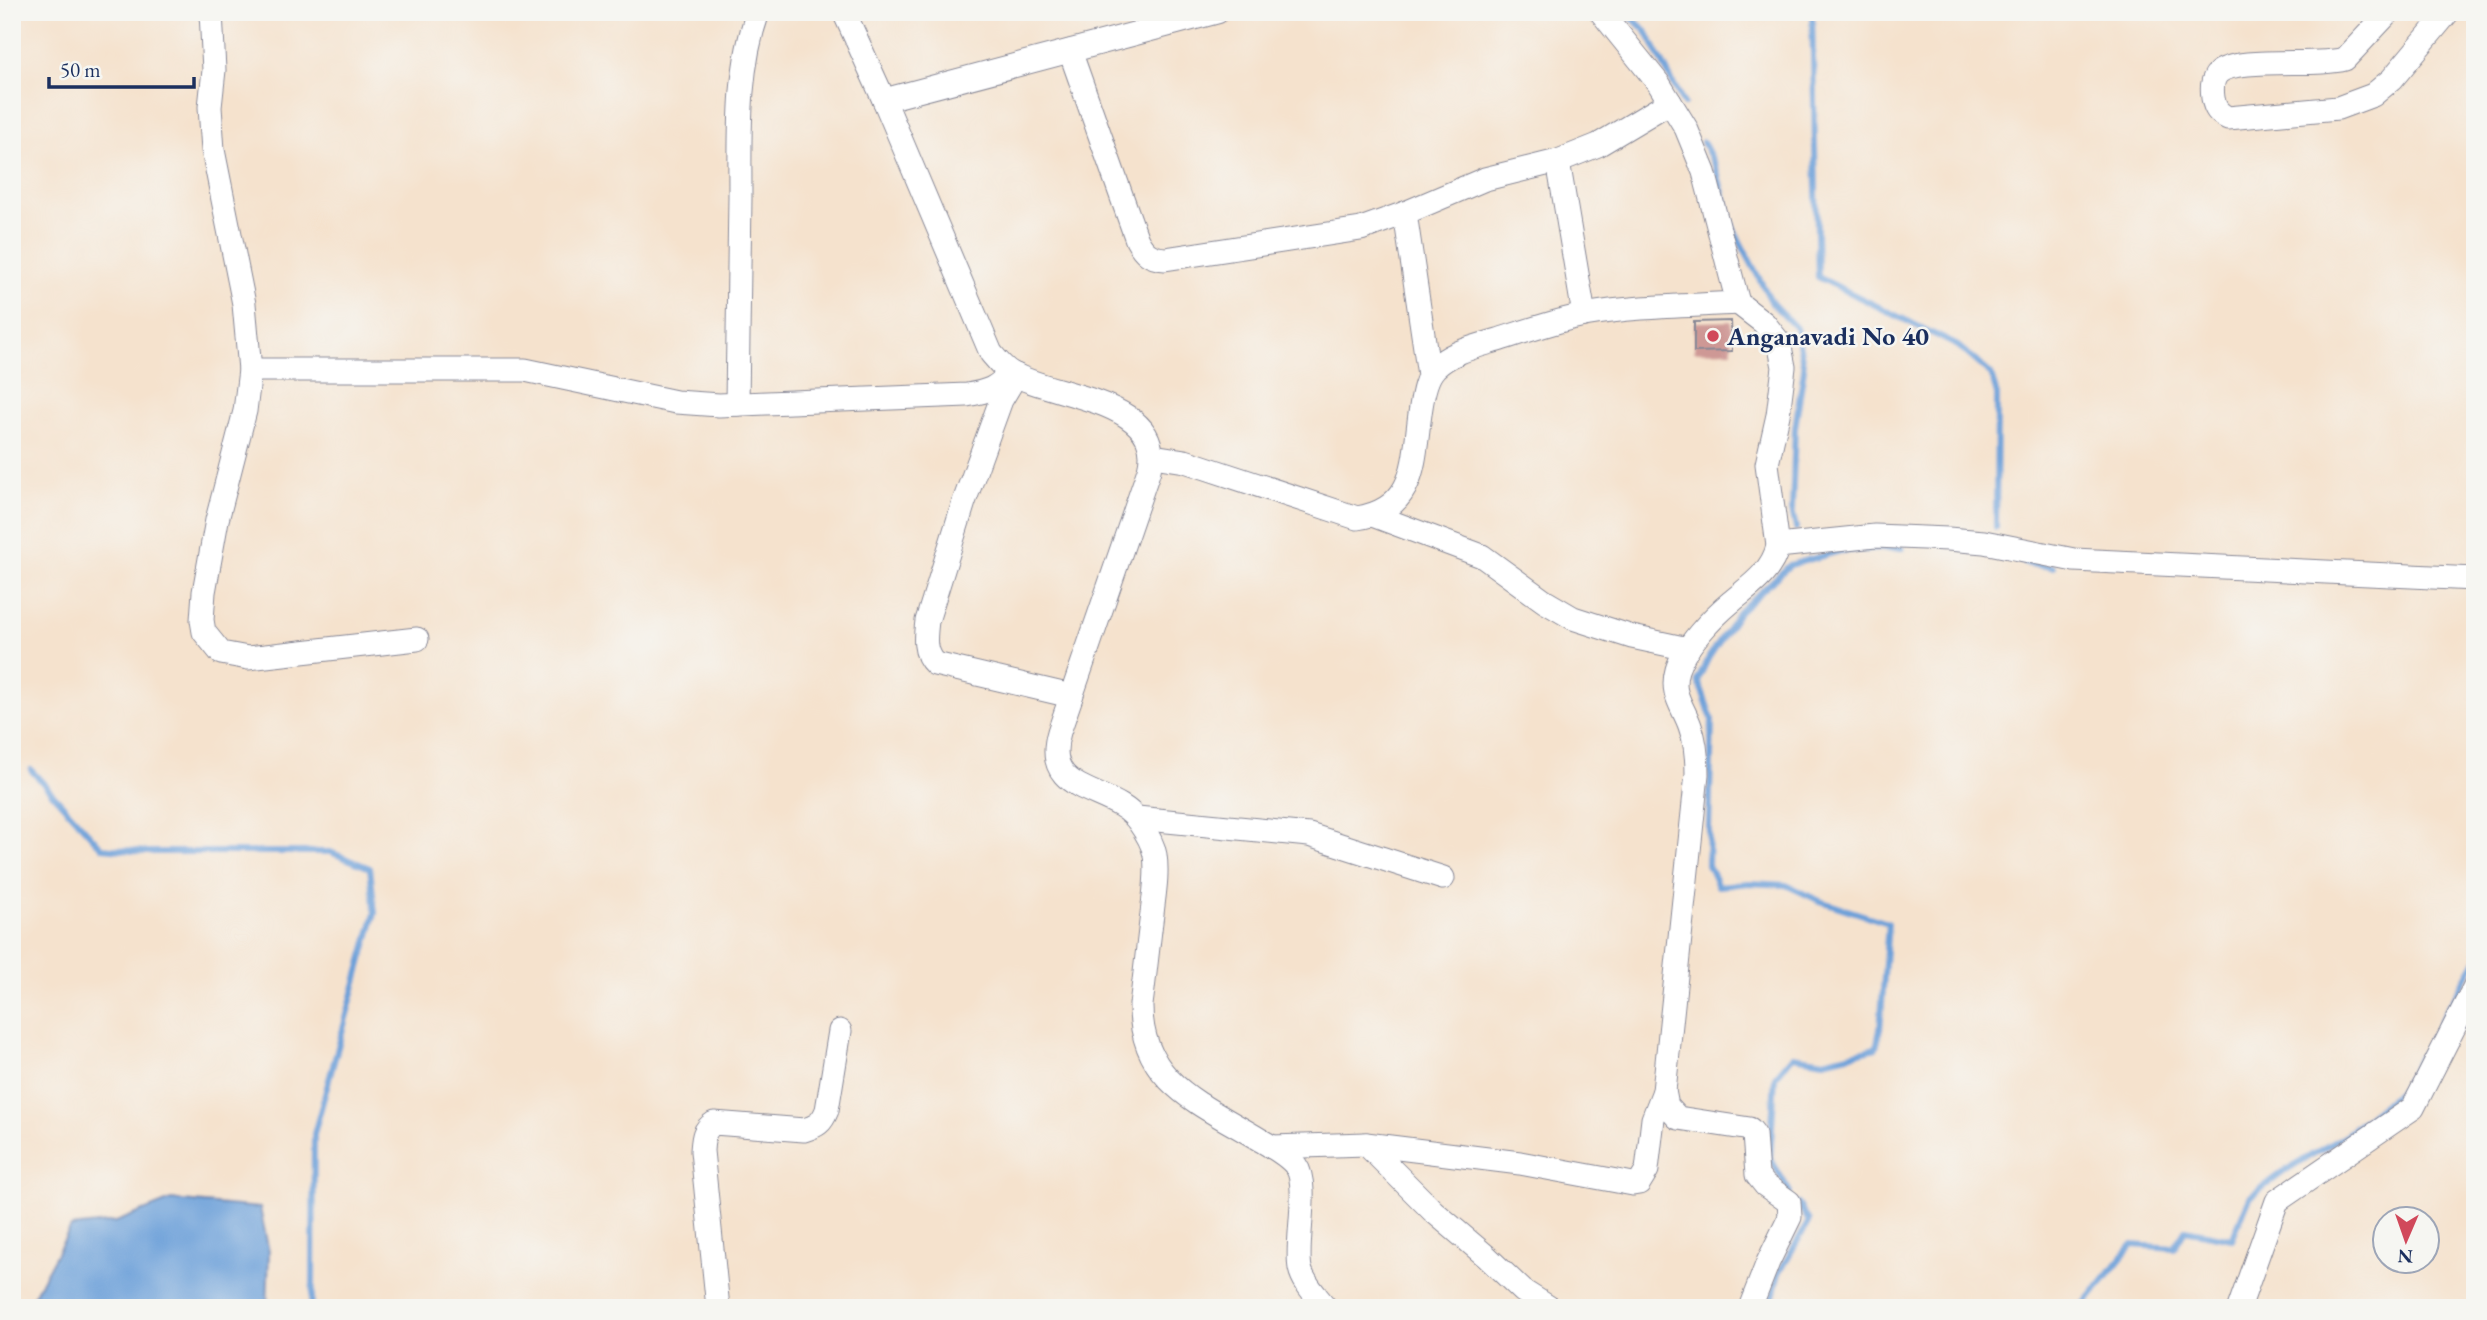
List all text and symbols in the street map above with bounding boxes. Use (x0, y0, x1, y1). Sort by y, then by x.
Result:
scale bar (49, 46, 194, 90)
text: 50 m (60, 56, 101, 83)
place label: Anganavadi No 40 (1726, 319, 1929, 353)
marker: Anganavadi No 40 (1705, 328, 1721, 344)
north arrow (2372, 1204, 2442, 1274)
text: N (2397, 1244, 2414, 1269)

